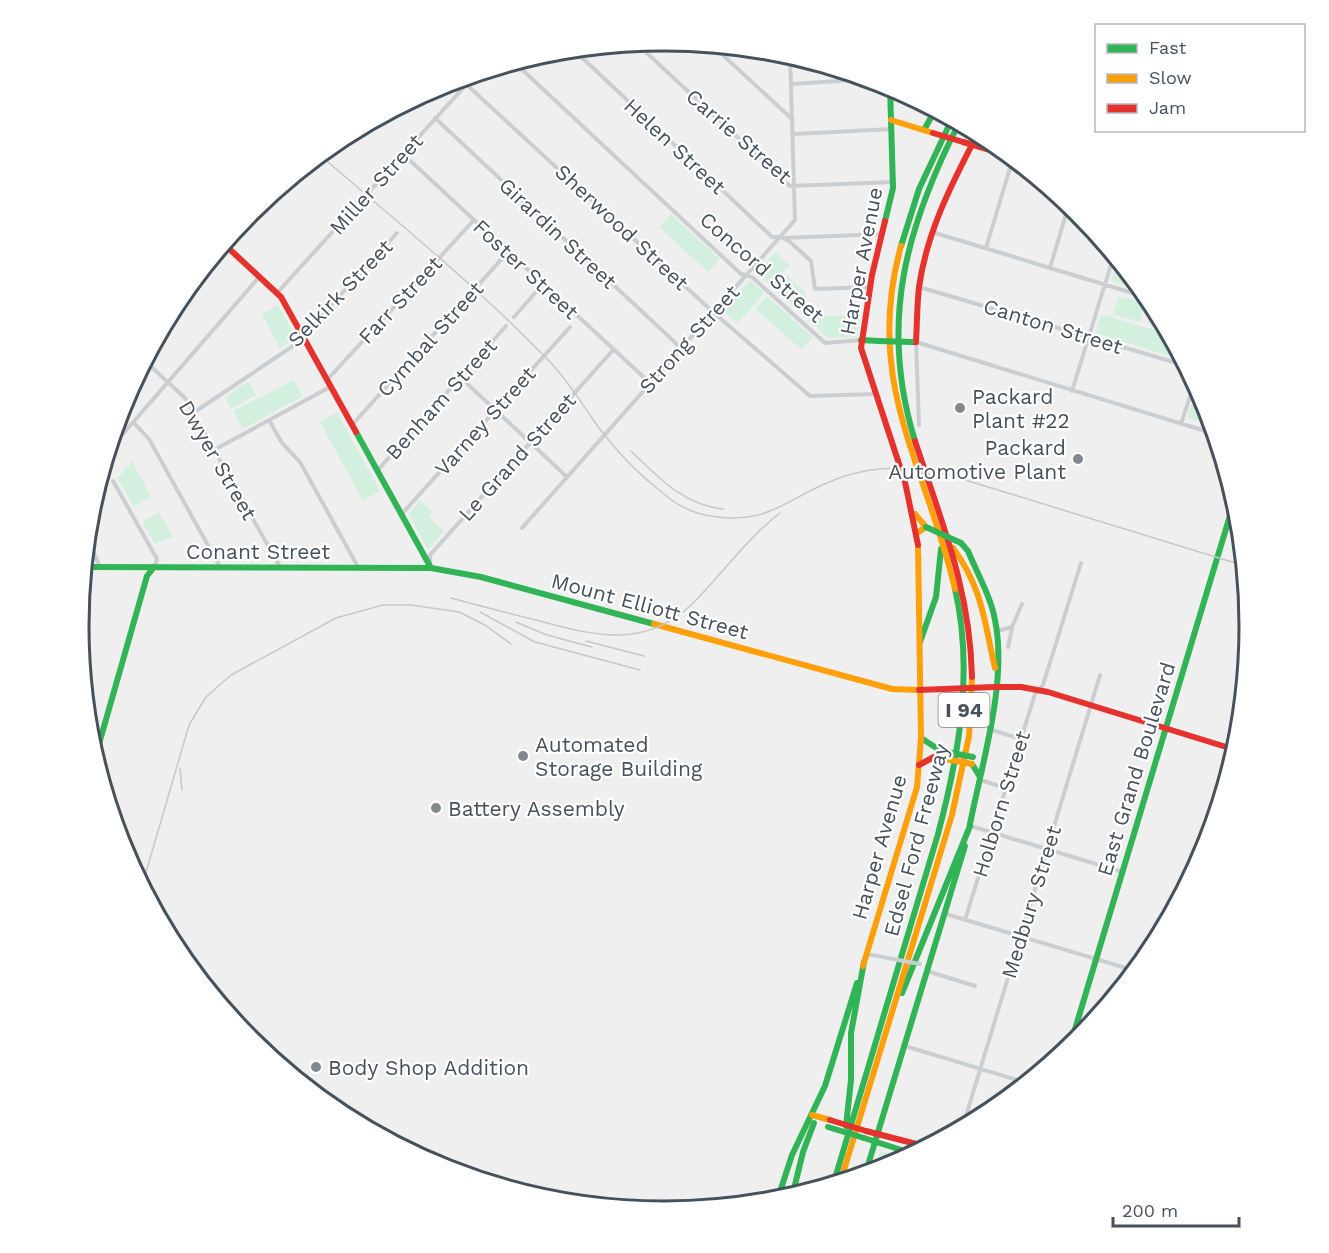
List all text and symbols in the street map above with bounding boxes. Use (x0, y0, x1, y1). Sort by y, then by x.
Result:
legend (1095, 24, 1305, 132)
text: Fast (1149, 37, 1187, 58)
text: Slow (1149, 67, 1192, 88)
street label: Carrie Street (681, 83, 797, 189)
street label: Helen Street (619, 93, 731, 199)
text: Jam (1149, 97, 1186, 118)
street label: Miller Street (324, 128, 428, 240)
street label: Sherwood Street (550, 159, 694, 295)
street label: Girardin Street (494, 172, 622, 294)
street label: Harper Avenue (834, 185, 888, 337)
street label: Concord Street (695, 206, 829, 328)
street label: Foster Street (468, 214, 584, 324)
street label: Selkirk Street (282, 234, 398, 352)
street label: Farr Street (353, 251, 447, 349)
street label: Cymbal Street (372, 276, 488, 402)
street label: Strong Street (634, 279, 744, 399)
street label: Canton Street (981, 293, 1126, 359)
street label: Benham Street (380, 333, 502, 465)
street label: Varney Street (430, 361, 541, 481)
place label: Packard Plant #22 (972, 384, 1070, 433)
street label: Le Grand Street (453, 388, 581, 526)
street label: Dwyer Street (174, 396, 262, 524)
marker: Packard Plant #22 (953, 401, 967, 415)
place label: Packard Automotive Plant (888, 435, 1066, 484)
marker: Packard Automotive Plant (1071, 452, 1085, 466)
street label: Conant Street (186, 539, 330, 564)
street label: Mount Elliott Street (549, 568, 751, 644)
street label: East Grand Boulevard (1092, 659, 1180, 879)
road number: I 94 (938, 693, 990, 727)
street label: Holborn Street (967, 727, 1035, 880)
place label: Automated Storage Building (535, 732, 703, 781)
street label: Edsel Ford Freeway (878, 741, 954, 939)
marker: Automated Storage Building (516, 749, 530, 763)
street label: Harper Avenue (846, 772, 912, 922)
place label: Battery Assembly (448, 796, 625, 821)
marker: Battery Assembly (429, 801, 443, 815)
street label: Medbury Street (996, 822, 1066, 981)
place label: Body Shop Addition (328, 1055, 529, 1080)
marker: Body Shop Addition (309, 1060, 323, 1074)
scale bar (1113, 1190, 1239, 1228)
text: 200 m (1122, 1200, 1178, 1221)

